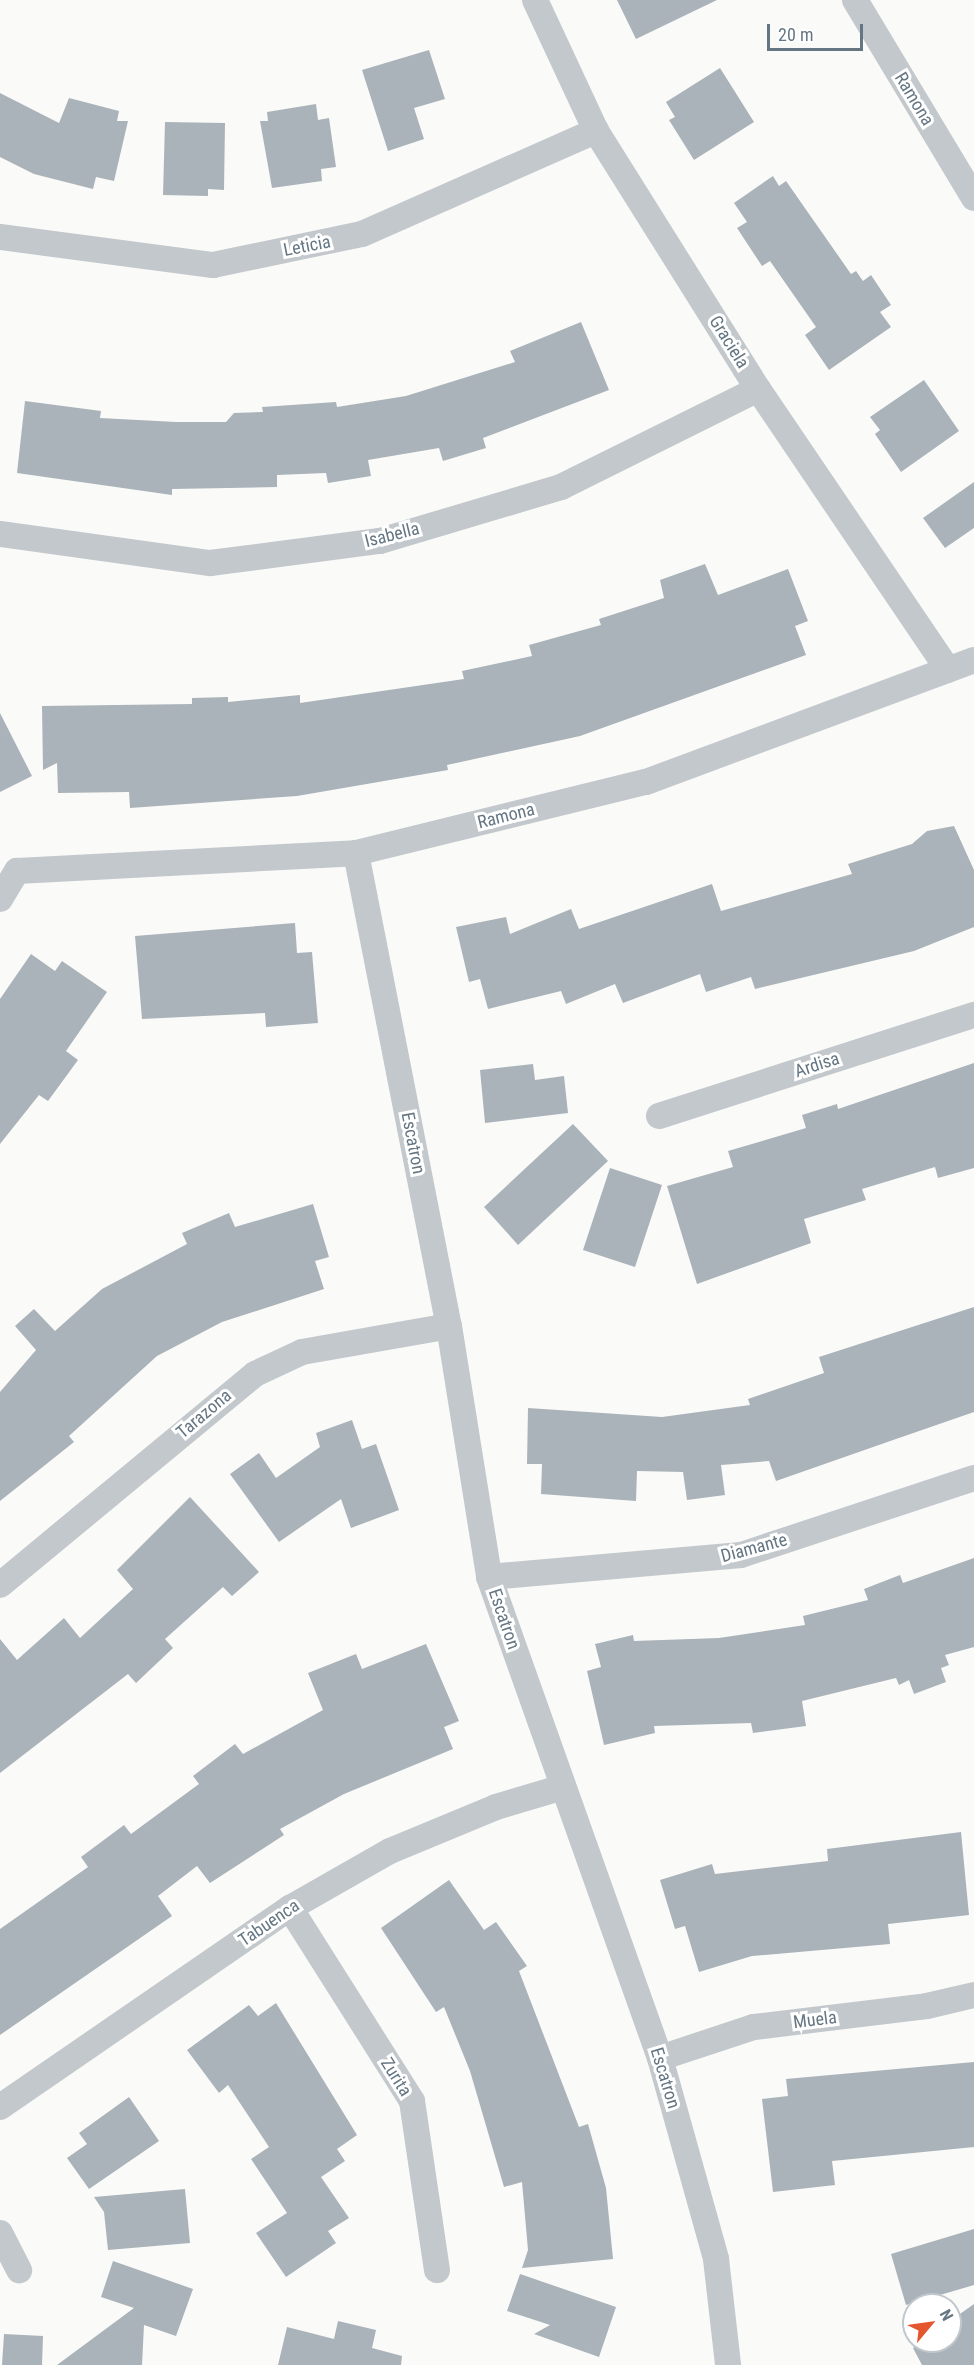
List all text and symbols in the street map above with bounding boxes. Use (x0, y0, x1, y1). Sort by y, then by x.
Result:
scale bar (770, 12, 866, 50)
text: 20 m (778, 24, 813, 45)
street label: Ramona (890, 69, 938, 129)
street label: Leticia (282, 231, 332, 261)
street label: Graciela (704, 312, 754, 372)
street label: Isabella (362, 518, 422, 552)
street label: Ramona (475, 798, 537, 834)
street label: Ardisa (792, 1048, 842, 1082)
street label: Escatron (396, 1110, 430, 1176)
street label: Tarazona (172, 1385, 236, 1443)
street label: Diamante (719, 1529, 789, 1567)
street label: Escatron (484, 1586, 524, 1652)
street label: Tabuenca (234, 1895, 304, 1951)
street label: Muela (792, 2007, 838, 2033)
street label: Escatron (646, 2045, 684, 2111)
street label: Zurita (376, 2054, 416, 2100)
north arrow (902, 2293, 962, 2353)
text: N (936, 2306, 957, 2324)

